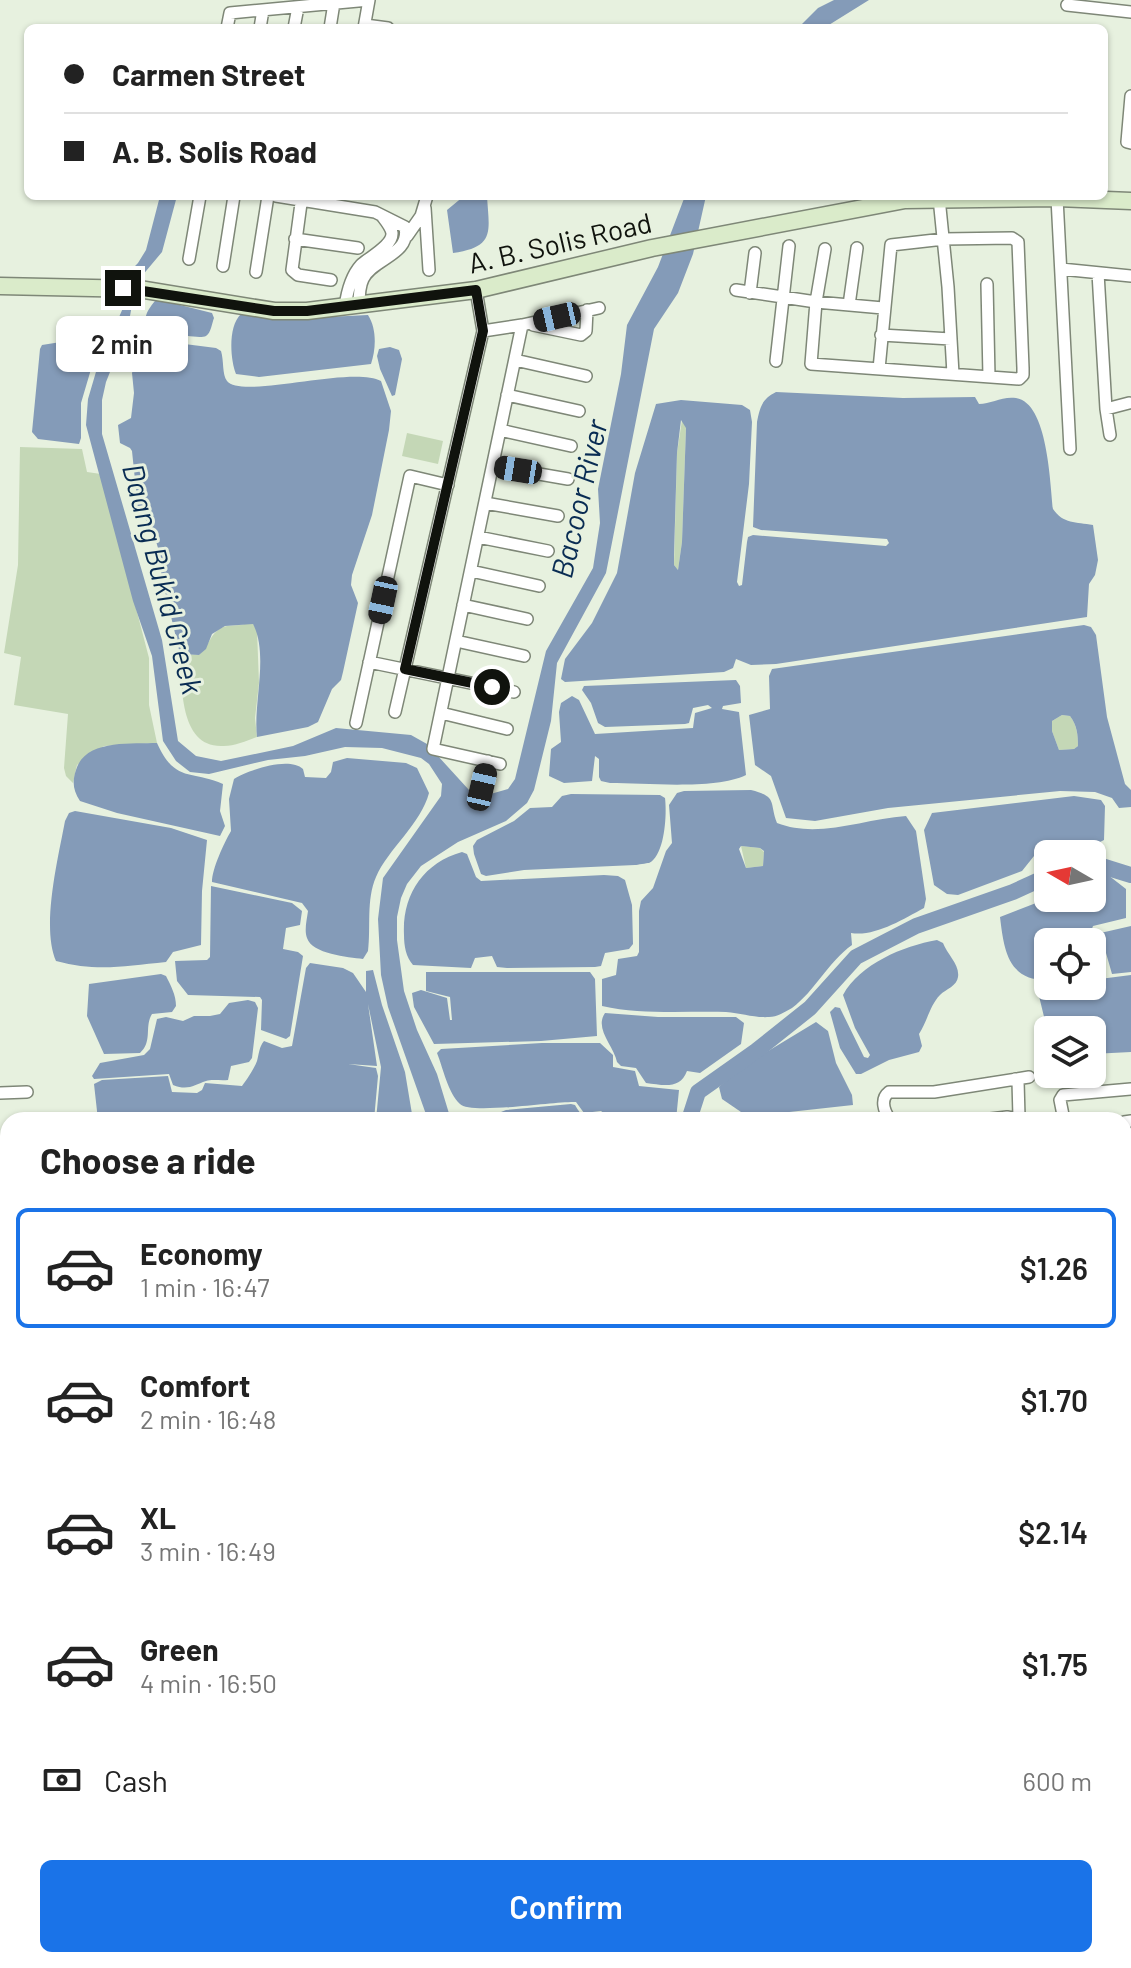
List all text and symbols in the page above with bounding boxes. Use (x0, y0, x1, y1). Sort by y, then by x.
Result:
text: Carmen Street (112, 56, 305, 92)
text: A. B. Solis Road (112, 133, 317, 169)
street label: A. B. Solis Road (465, 204, 655, 280)
route end (105, 270, 141, 306)
car (531, 300, 583, 334)
callout: 2 min (57, 316, 189, 372)
text: 2 min (91, 328, 153, 359)
water label: Bacoor River (542, 414, 614, 581)
car (492, 454, 544, 486)
water label: Daang Bukid Creek (116, 459, 212, 698)
car (366, 574, 400, 626)
route start (474, 669, 510, 705)
car (465, 761, 499, 813)
north arrow (1034, 840, 1106, 912)
map controls (1034, 840, 1106, 1088)
button: locate (1034, 928, 1106, 1000)
button: layers (1034, 1016, 1106, 1088)
text: Choose a ride (40, 1138, 256, 1181)
icon: car (44, 1232, 116, 1304)
text: Economy (140, 1235, 263, 1271)
text: $1.26 (1020, 1250, 1088, 1286)
text: 1 min · 16:47 (140, 1271, 269, 1302)
icon: car (44, 1364, 116, 1436)
text: Comfort (140, 1367, 250, 1403)
text: $1.70 (1021, 1382, 1088, 1418)
text: 2 min · 16:48 (140, 1403, 276, 1434)
icon: car (44, 1496, 116, 1568)
text: XL (140, 1499, 176, 1535)
text: $2.14 (1018, 1514, 1088, 1550)
text: 3 min · 16:49 (140, 1535, 276, 1566)
icon: car (44, 1628, 116, 1700)
text: Green (140, 1631, 219, 1667)
text: $1.75 (1022, 1646, 1088, 1682)
text: 4 min · 16:50 (140, 1667, 277, 1698)
icon: cash (40, 1758, 84, 1802)
text: Cash (104, 1762, 168, 1798)
text: 600 m (1023, 1765, 1092, 1796)
button: Confirm (40, 1860, 1092, 1952)

